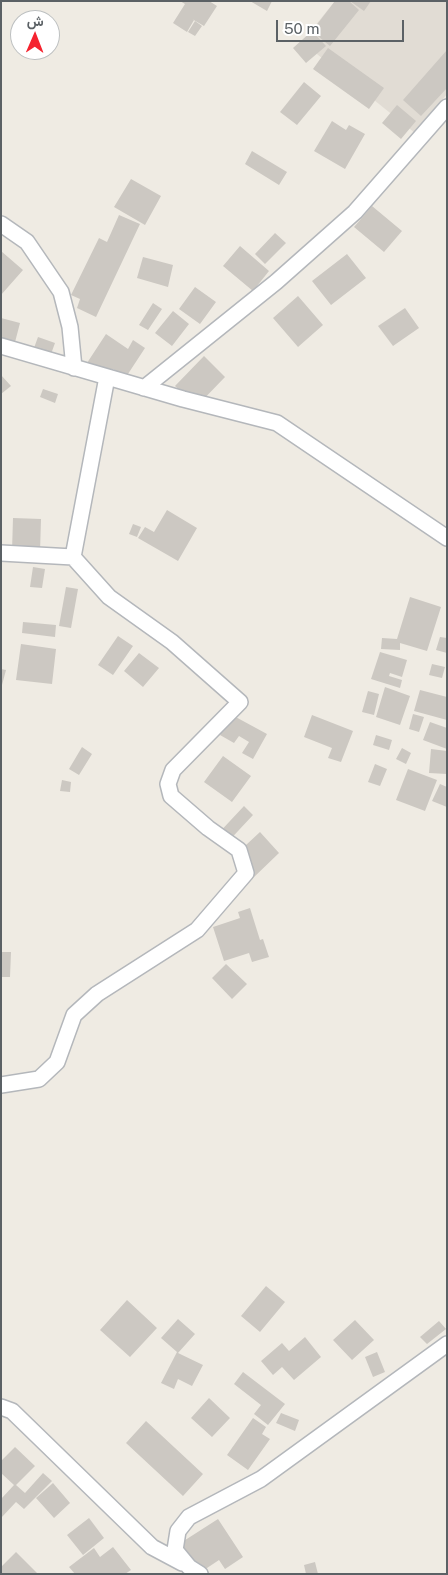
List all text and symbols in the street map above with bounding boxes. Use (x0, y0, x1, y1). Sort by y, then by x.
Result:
north arrow (10, 10, 60, 60)
scale bar (278, 10, 406, 42)
text: ش (27, 13, 44, 29)
text: 50 m (284, 20, 319, 37)

